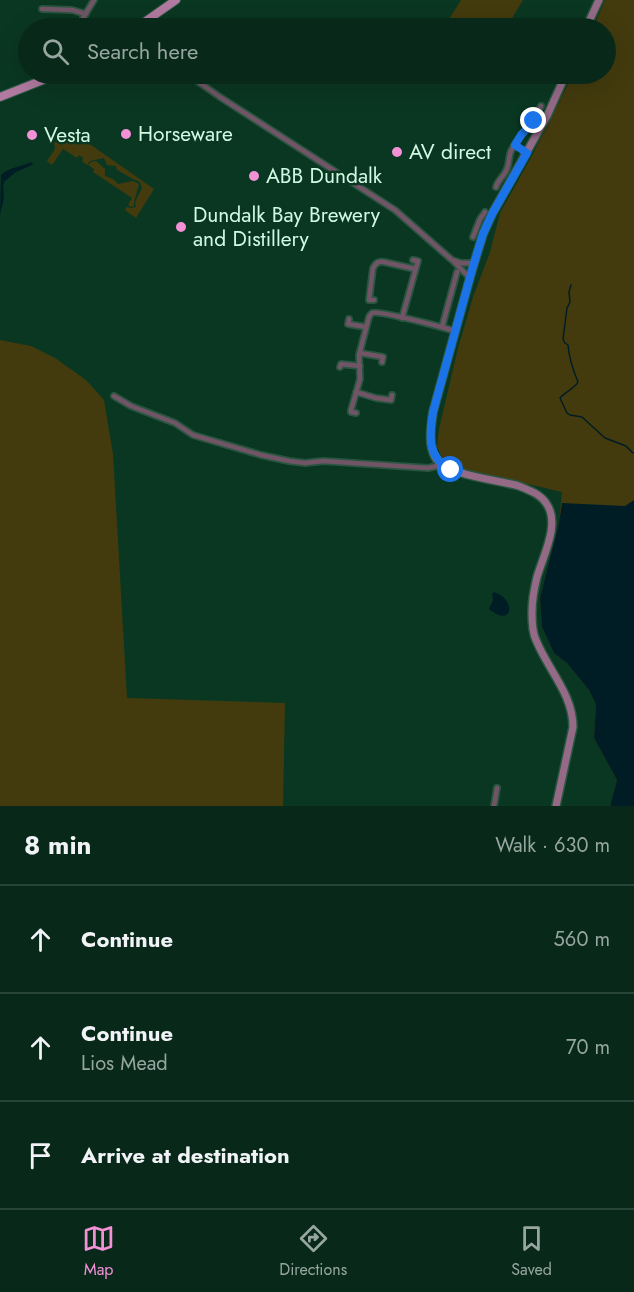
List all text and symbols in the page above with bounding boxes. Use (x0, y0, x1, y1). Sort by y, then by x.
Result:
search box (18, 18, 616, 84)
icon: search (39, 35, 72, 68)
text: Search here (87, 35, 198, 67)
route end (520, 107, 546, 133)
place label: Horseware (138, 119, 233, 149)
place label: Vesta (44, 120, 91, 150)
marker: Horseware (119, 127, 133, 141)
marker: Vesta (25, 128, 39, 142)
place label: AV direct (409, 137, 491, 167)
marker: AV direct (390, 145, 404, 159)
place label: ABB Dundalk (266, 161, 383, 191)
marker: ABB Dundalk (247, 169, 261, 183)
place label: Dundalk Bay Brewery and Distillery (193, 200, 381, 254)
marker: Dundalk Bay Brewery and Distillery (174, 220, 188, 234)
route start (437, 456, 463, 482)
text: 8 min (24, 826, 92, 864)
text: Walk · 630 m (495, 831, 610, 860)
icon: ahead (24, 923, 57, 956)
text: Continue (81, 923, 173, 955)
text: 560 m (554, 925, 610, 954)
text: Continue (81, 1017, 173, 1049)
icon: ahead (24, 1031, 57, 1064)
text: 70 m (566, 1033, 610, 1062)
text: Lios Mead (81, 1049, 168, 1078)
icon: arrive (24, 1139, 57, 1172)
text: Arrive at destination (81, 1139, 290, 1171)
tab: Map (82, 1222, 115, 1281)
tab: Directions (279, 1222, 347, 1281)
tab: Saved (511, 1222, 552, 1281)

